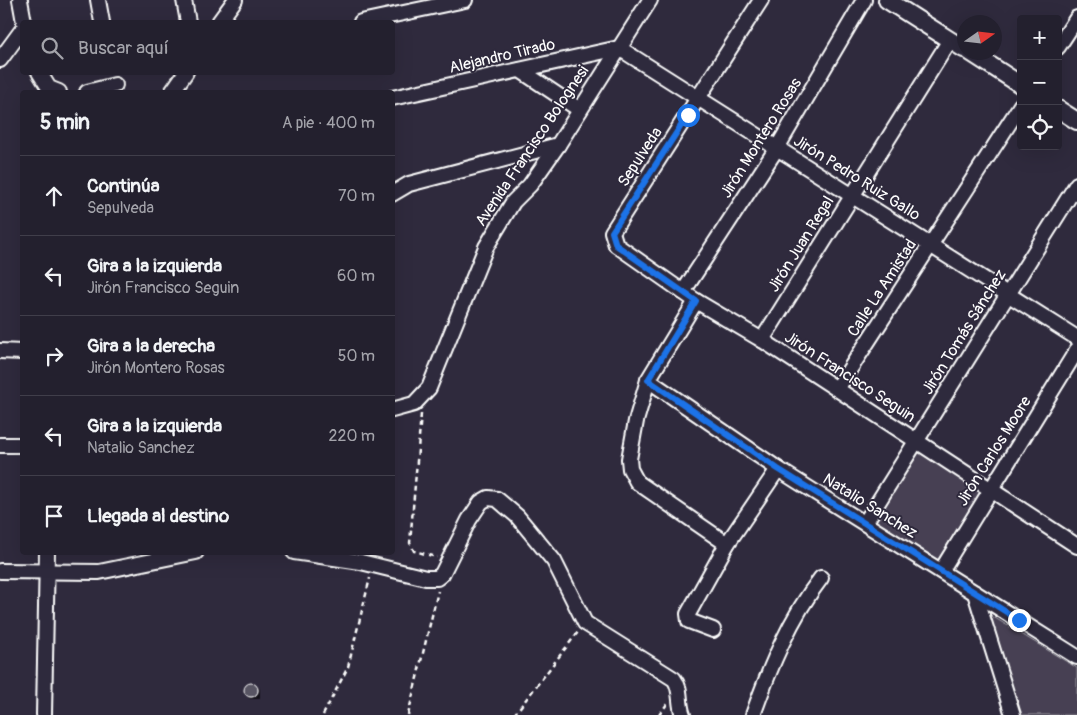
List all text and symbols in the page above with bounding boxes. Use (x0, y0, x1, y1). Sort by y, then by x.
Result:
north arrow (957, 15, 1002, 60)
map controls (1017, 15, 1062, 150)
button: + (1017, 15, 1062, 60)
search box (20, 20, 395, 75)
icon: search (38, 34, 66, 62)
street label: Alejandro Tirado (447, 34, 557, 78)
text: Buscar aquí (78, 36, 169, 60)
button: − (1017, 60, 1062, 105)
street label: Avenida Francisco Bolognesi (471, 62, 593, 230)
street label: Jirón Montero Rosas (716, 74, 806, 202)
route start (677, 104, 700, 127)
button: locate (1017, 105, 1062, 150)
text: 5 min (40, 109, 90, 136)
text: A pie · 400 m (282, 113, 375, 133)
street label: Sepulveda (613, 123, 667, 191)
street label: Jirón Pedro Ruiz Gallo (790, 131, 924, 225)
text: Continúa (87, 174, 160, 198)
icon: ahead (40, 182, 68, 210)
text: 70 m (338, 186, 375, 206)
street label: Jirón Juan Regal (764, 192, 838, 296)
text: Sepulveda (87, 198, 154, 218)
street label: Calle La Amistad (843, 235, 921, 341)
text: Gira a la izquierda (87, 254, 222, 278)
icon: left (40, 262, 68, 290)
text: 60 m (337, 266, 375, 286)
street label: Jirón Tomás Sánchez (917, 266, 1011, 398)
text: Jirón Francisco Seguin (87, 278, 239, 298)
street label: Jirón Francisco Seguin (781, 327, 919, 427)
text: Gira a la derecha (87, 334, 215, 358)
icon: right (40, 342, 68, 370)
text: 50 m (338, 346, 375, 366)
text: Jirón Montero Rosas (87, 358, 225, 378)
street label: Jirón Carlos Moore (952, 392, 1036, 510)
text: Gira a la izquierda (87, 414, 222, 438)
icon: left (40, 422, 68, 450)
text: 220 m (329, 426, 375, 446)
text: Natalio Sanchez (87, 438, 195, 458)
street label: Natalio Sanchez (819, 469, 921, 543)
icon: arrive (40, 502, 68, 530)
text: Llegada al destino (87, 504, 229, 528)
route end (1008, 609, 1031, 632)

